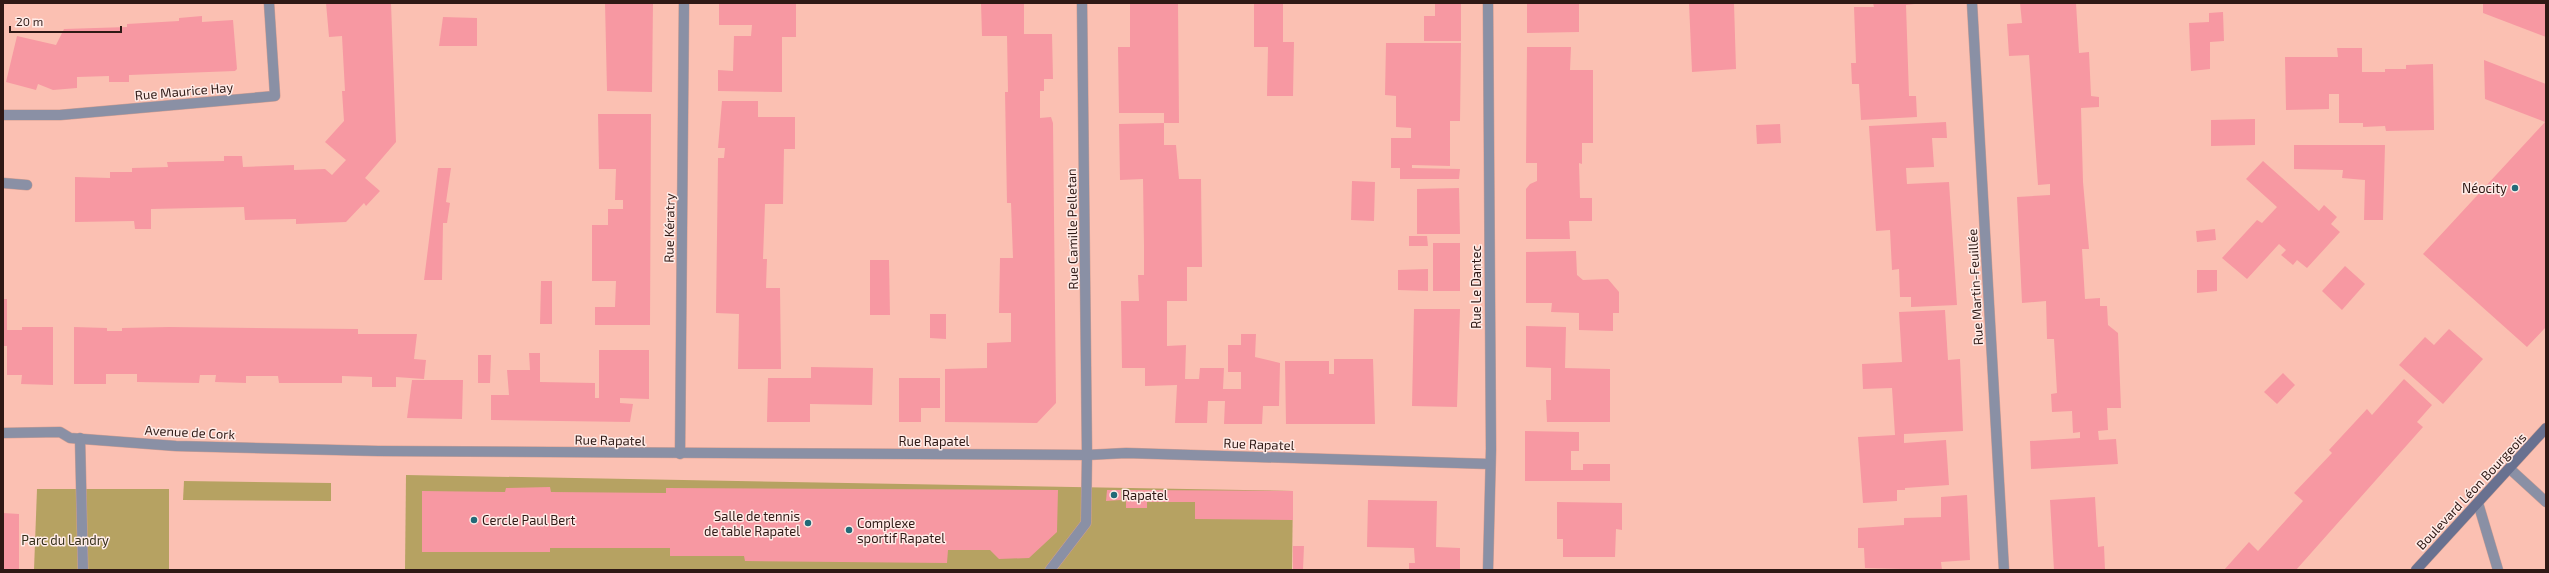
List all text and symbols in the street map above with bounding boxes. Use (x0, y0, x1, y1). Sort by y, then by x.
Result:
scale bar (10, 8, 121, 34)
text: 20 m (16, 14, 43, 28)
street label: Rue Maurice Hay (134, 79, 234, 103)
street label: Rue Camille Pelletan (1063, 168, 1081, 290)
place label: Néocity (2462, 180, 2507, 196)
marker: Néocity (2510, 183, 2520, 193)
street label: Rue Kératry (660, 193, 678, 263)
street label: Rue Martin-Feuillée (1964, 228, 1986, 346)
street label: Rue Le Dantec (1468, 245, 1484, 329)
street label: Avenue de Cork (144, 422, 236, 442)
street label: Boulevard Léon Bourgeois (2413, 429, 2529, 553)
street label: Rue Rapatel (574, 431, 646, 449)
street label: Rue Rapatel (899, 433, 970, 449)
street label: Rue Rapatel (1223, 435, 1295, 453)
place label: Rapatel (1122, 487, 1168, 503)
marker: Rapatel (1109, 490, 1119, 500)
place label: Salle de tennis de table Rapatel (704, 508, 800, 539)
place label: Cercle Paul Bert (482, 512, 575, 528)
marker: Cercle Paul Bert (469, 515, 479, 525)
place label: Complexe sportif Rapatel (857, 515, 945, 546)
marker: Salle de tennis de table Rapatel (803, 518, 813, 528)
marker: Complexe sportif Rapatel (844, 525, 854, 535)
park label: Parc du Landry (21, 532, 109, 548)

